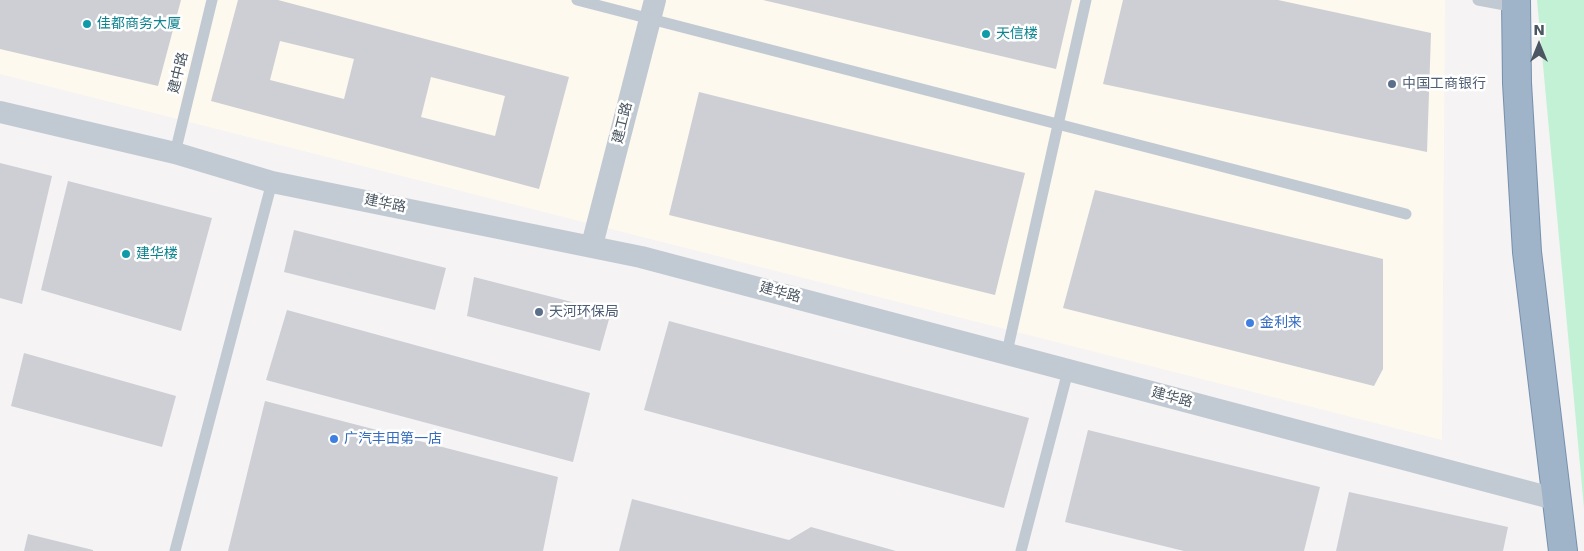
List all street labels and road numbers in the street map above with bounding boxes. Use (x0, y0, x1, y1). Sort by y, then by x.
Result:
street label: 建中路 (166, 51, 192, 95)
street label: 建工路 (610, 101, 636, 145)
street label: 建华路 (363, 192, 407, 216)
street label: 建华路 (758, 279, 802, 307)
street label: 建华路 (1150, 384, 1194, 412)

